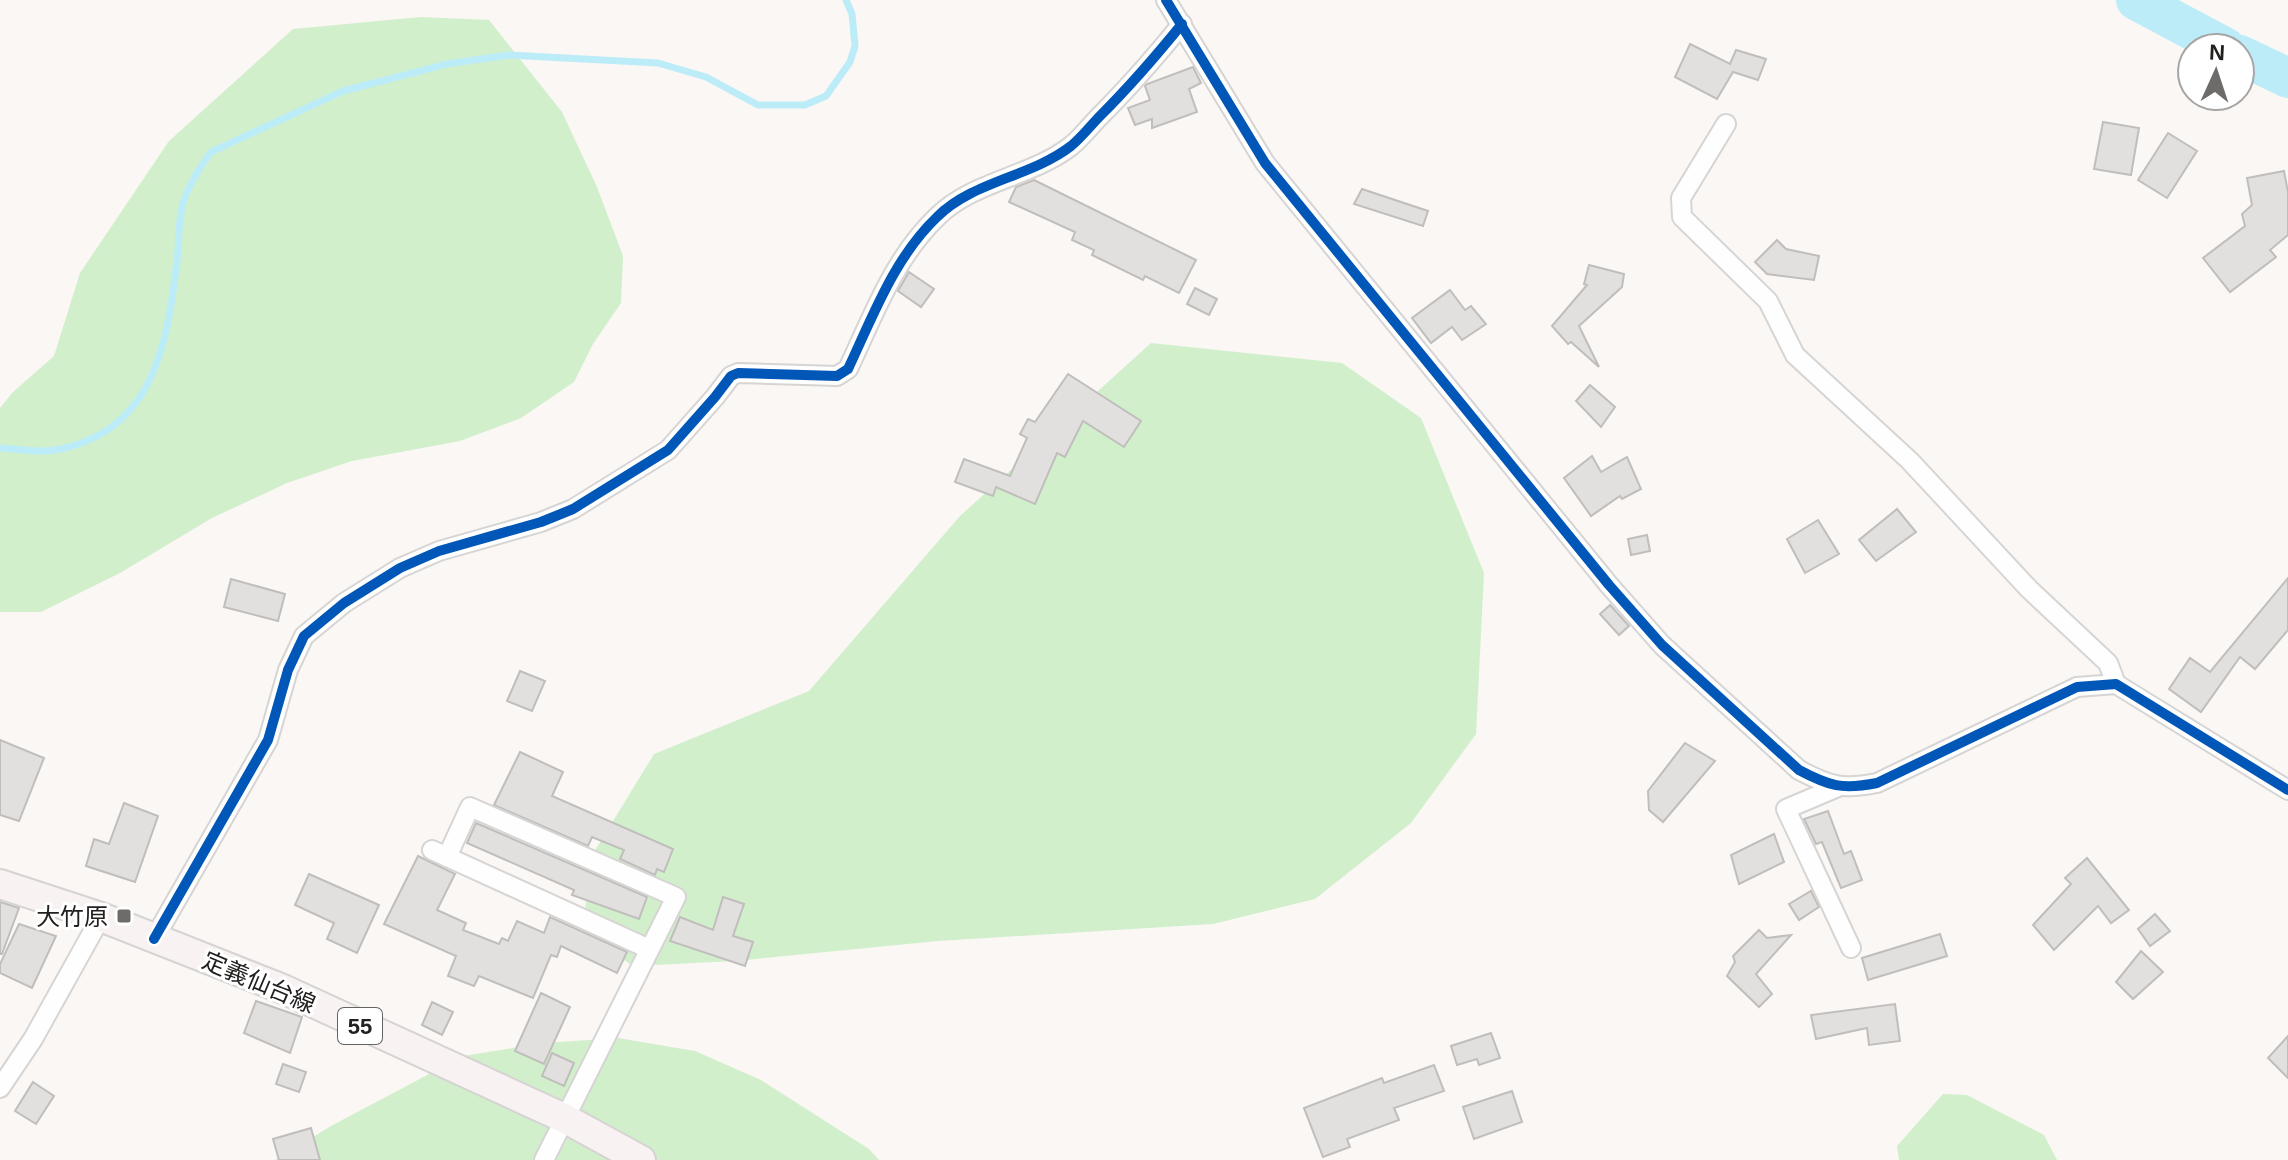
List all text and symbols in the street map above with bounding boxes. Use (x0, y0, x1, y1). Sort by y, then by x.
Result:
north arrow (2176, 32, 2256, 112)
text: N (2208, 40, 2226, 65)
place label: 大竹原 (36, 903, 108, 930)
marker: 大竹原 (115, 907, 133, 925)
street label: 定義仙台線 (198, 946, 320, 1018)
road number: 55 (338, 1008, 382, 1044)

